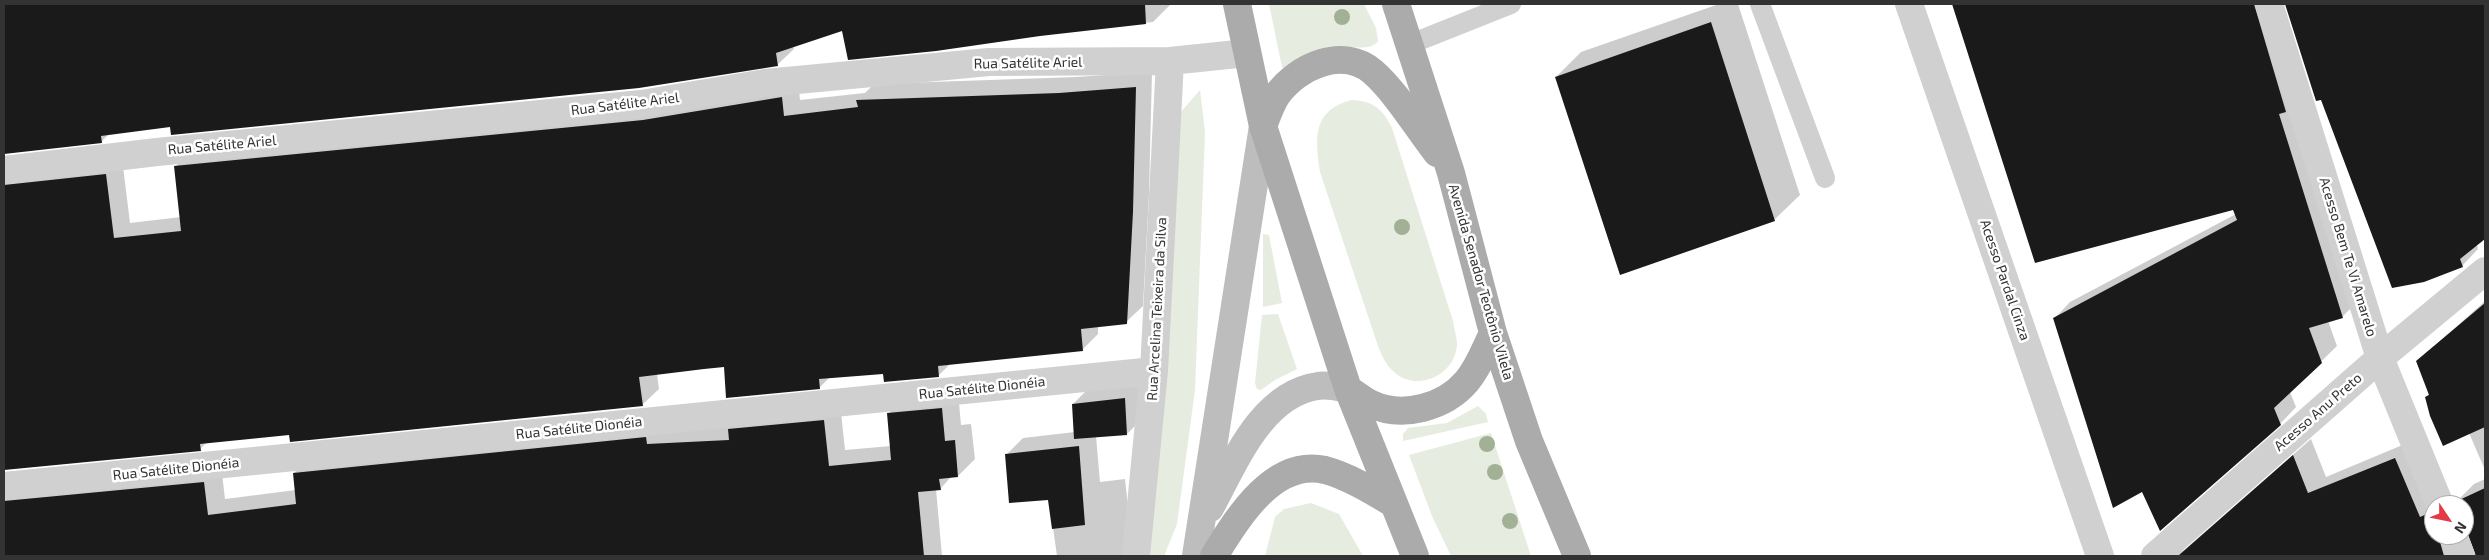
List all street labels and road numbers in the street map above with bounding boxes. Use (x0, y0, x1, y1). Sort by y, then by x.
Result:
street label: Rua Satélite Ariel (973, 54, 1083, 72)
street label: Rua Satélite Ariel (570, 89, 680, 119)
street label: Rua Satélite Ariel (167, 132, 277, 158)
street label: Acesso Bem Te Vi Amarelo (2316, 175, 2380, 339)
street label: Avenida Senador Teotônio Vilela (1445, 182, 1517, 382)
street label: Rua Arcelina Teixeira da Silva (1144, 217, 1170, 401)
street label: Acesso Pardal Cinza (1976, 217, 2034, 343)
street label: Acesso Anu Preto (2271, 369, 2365, 455)
street label: Rua Satélite Dionéia (918, 373, 1046, 403)
street label: Rua Satélite Dionéia (515, 413, 643, 443)
street label: Rua Satélite Dionéia (112, 454, 240, 484)

